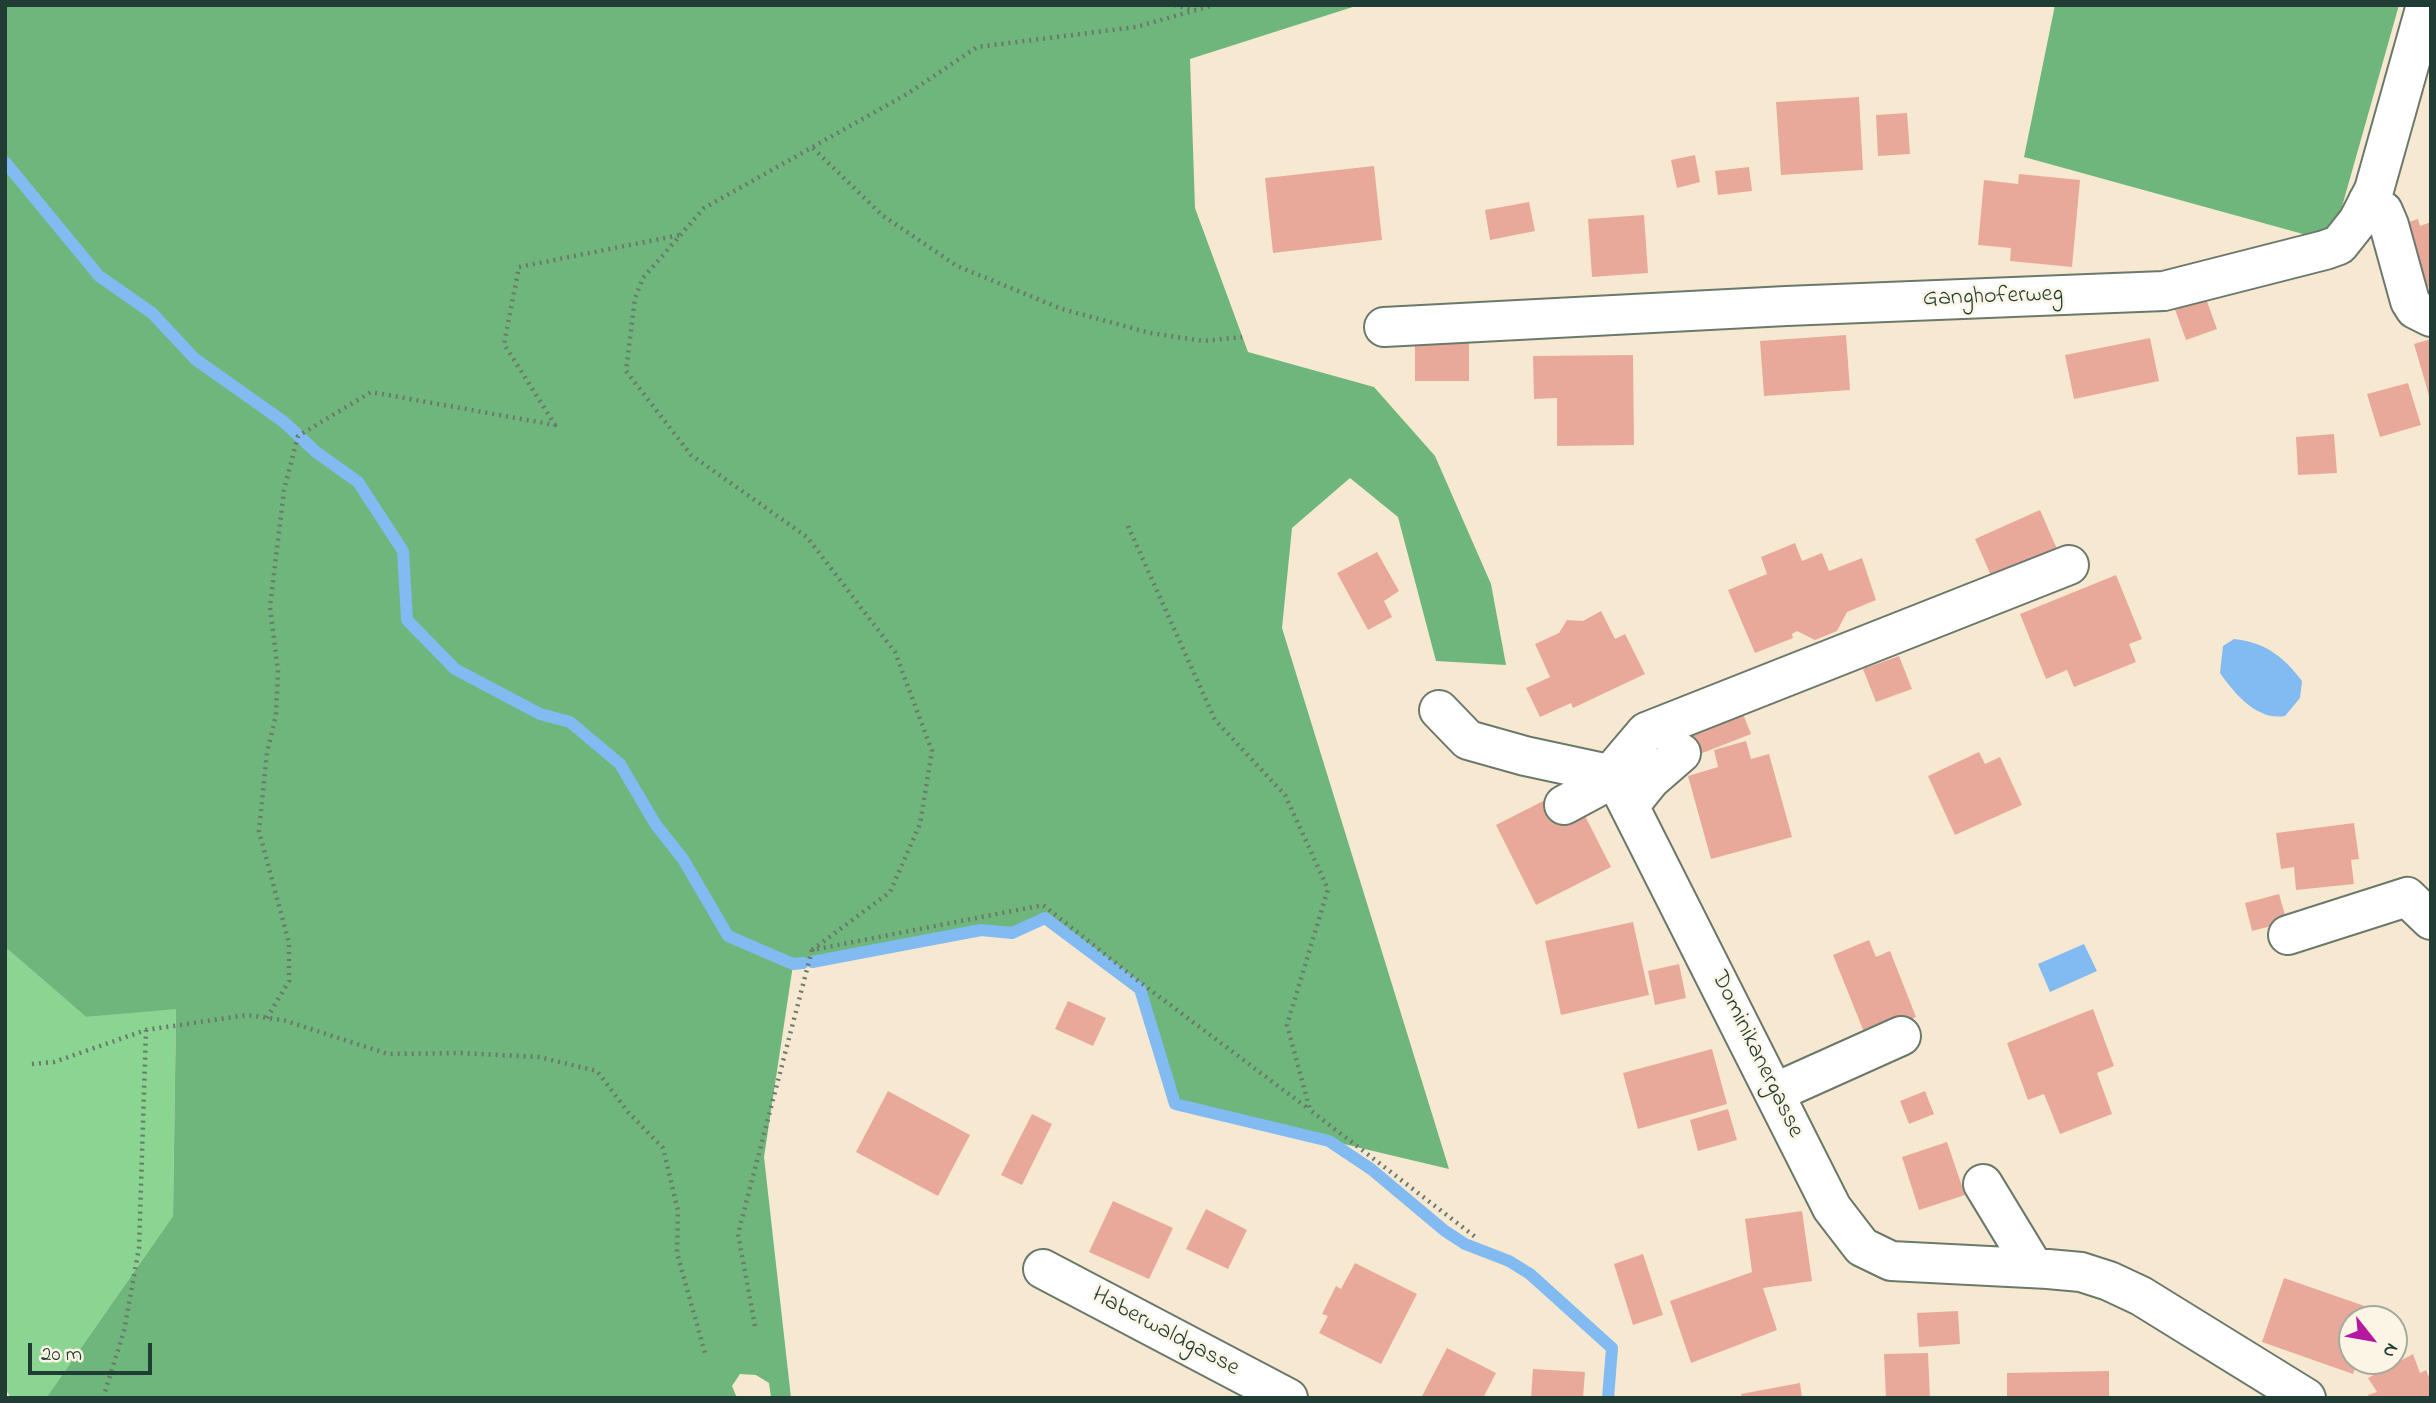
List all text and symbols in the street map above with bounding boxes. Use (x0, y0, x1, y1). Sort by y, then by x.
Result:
street label: Ganghoferweg (1922, 281, 2064, 315)
street label: Dominikanergasse (1703, 967, 1809, 1143)
street label: Haberwaldgasse (1086, 1282, 1244, 1384)
north arrow (2338, 1305, 2408, 1375)
scale bar (32, 1330, 156, 1374)
text: N (2375, 1338, 2405, 1362)
text: 20 m (41, 1340, 82, 1370)

